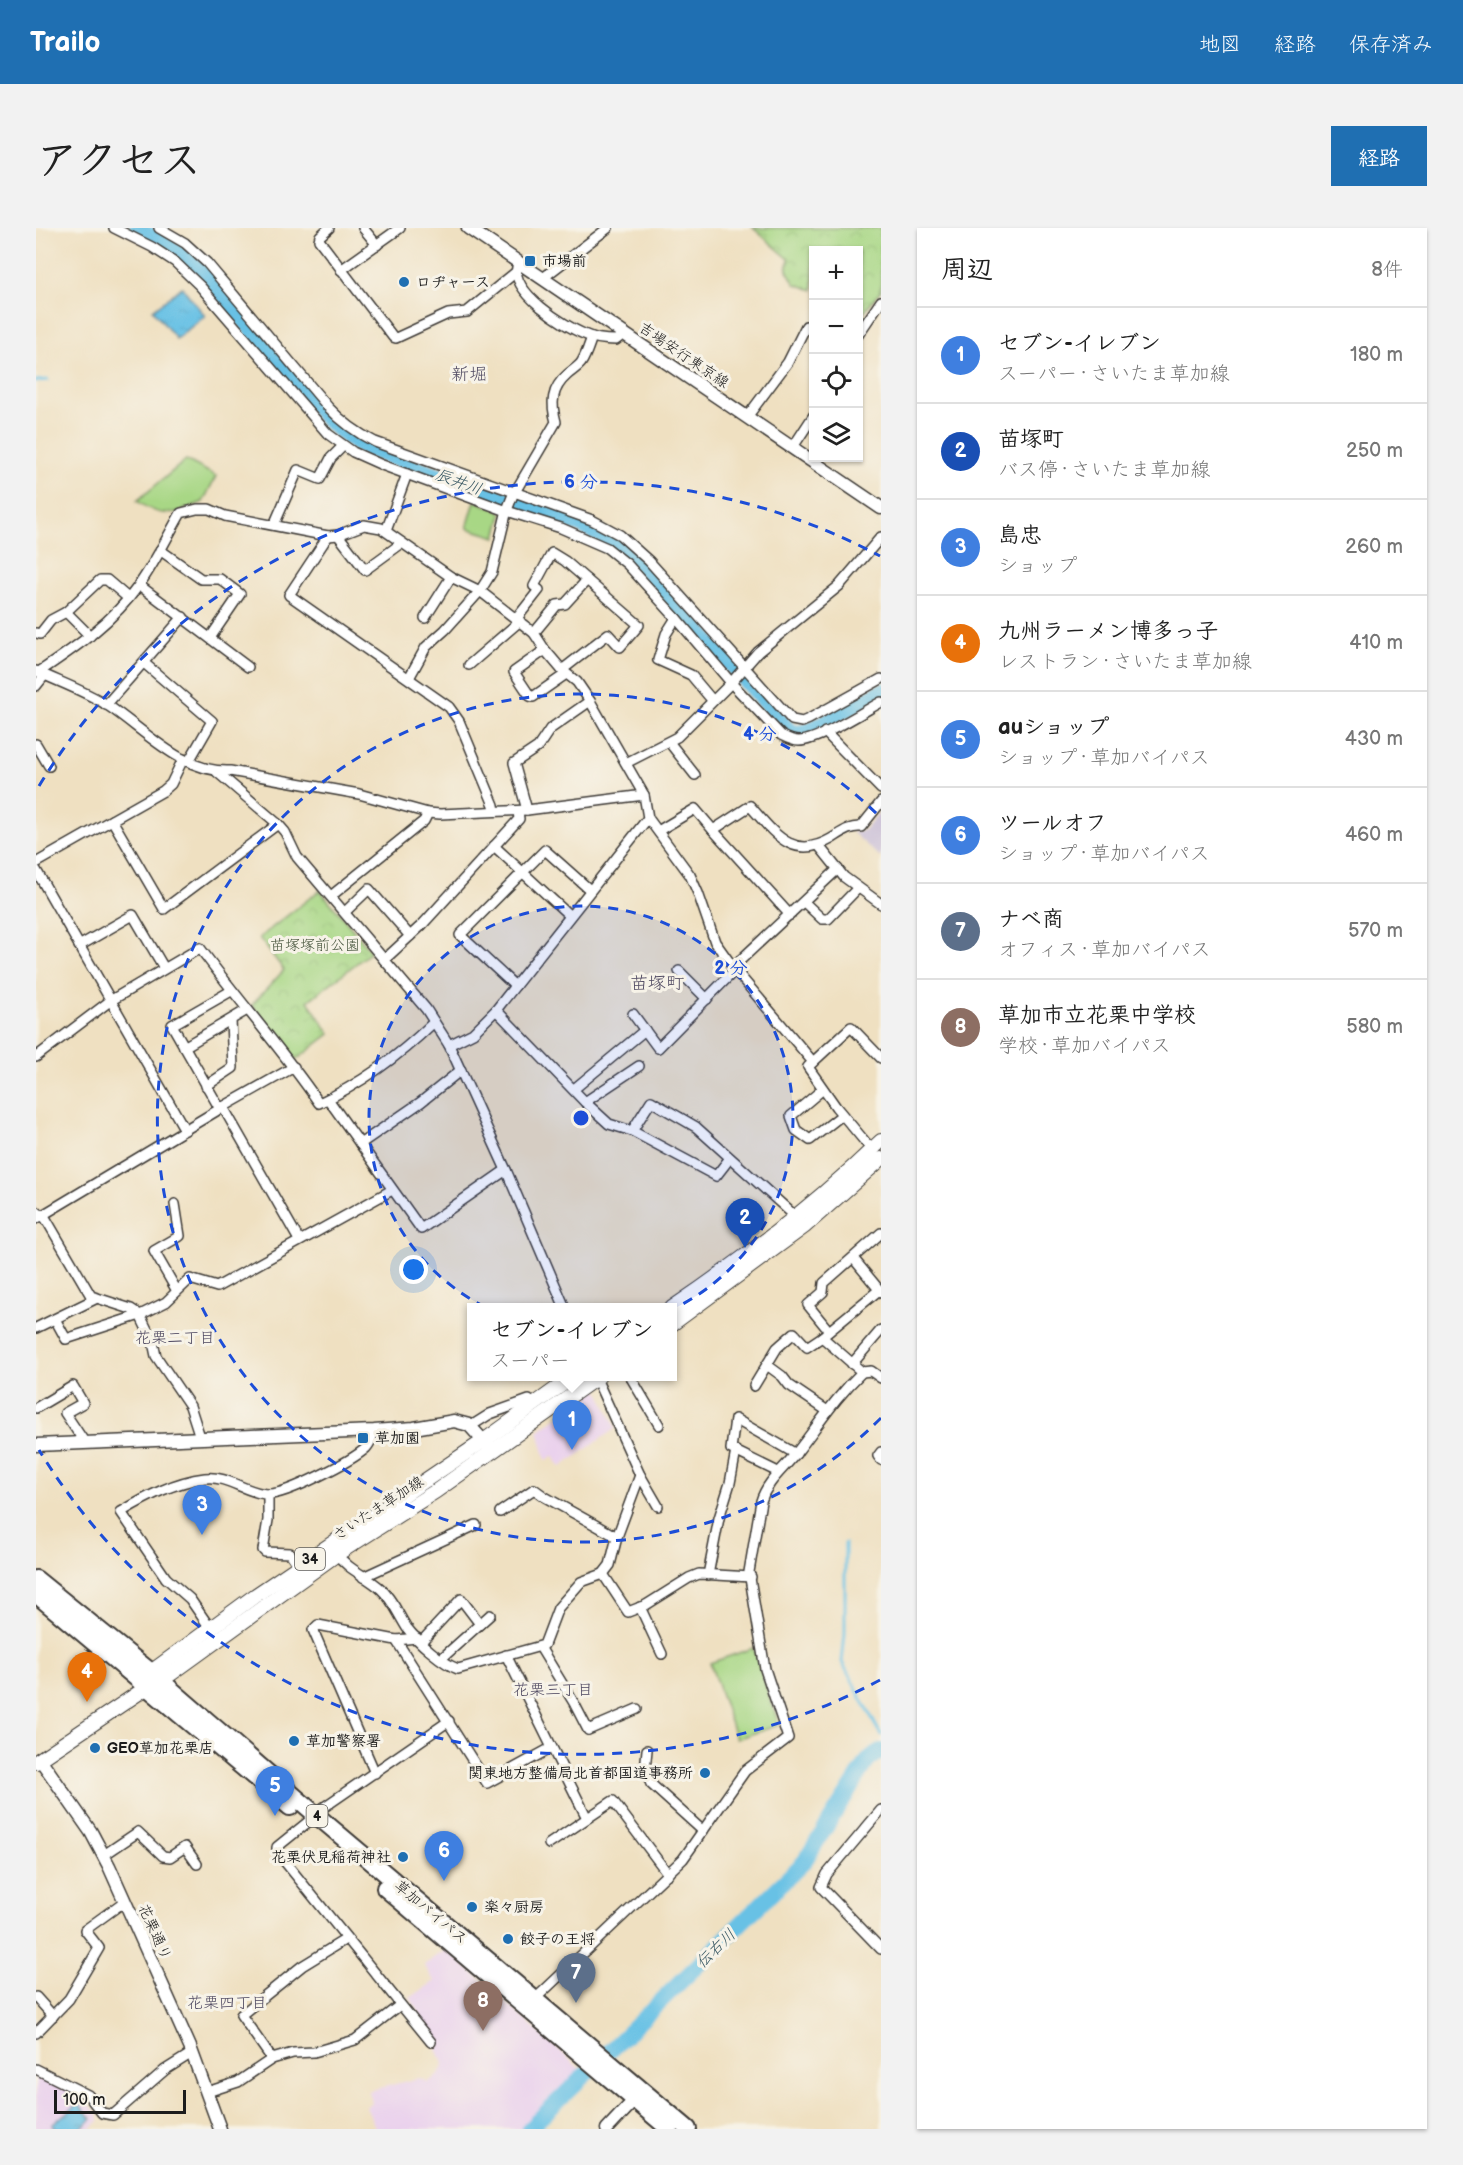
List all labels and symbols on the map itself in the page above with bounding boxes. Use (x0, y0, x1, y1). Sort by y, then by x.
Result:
place label: 市場前 (542, 252, 587, 271)
marker: 市場前 (523, 254, 537, 268)
place label: ロヂャース (416, 273, 490, 292)
marker: ロヂャース (397, 275, 411, 289)
street label: 吉場安行東京線 (635, 318, 733, 393)
district label: 新堀 (451, 364, 487, 385)
water label: 辰井川 (433, 465, 484, 500)
text: 6 分 (564, 472, 598, 493)
text: 4 分 (743, 724, 777, 745)
park label: 苗塚塚前公園 (270, 936, 360, 955)
text: 2 分 (714, 958, 748, 979)
district label: 苗塚町 (630, 973, 684, 994)
centre of rings (571, 1108, 591, 1128)
pin: 2 (726, 1198, 764, 1248)
your location (399, 1255, 428, 1284)
district label: 花栗二丁目 (135, 1329, 215, 1348)
pin: 1 (552, 1400, 592, 1450)
place label: 草加園 (375, 1429, 420, 1448)
marker: 草加園 (356, 1431, 370, 1445)
street label: さいたま草加線 (329, 1472, 427, 1545)
pin: 3 (182, 1486, 222, 1535)
road number: 34 (295, 1548, 325, 1570)
pin: 4 (68, 1652, 106, 1702)
district label: 花栗三丁目 (513, 1681, 593, 1700)
place label: 草加警察署 (306, 1732, 381, 1751)
marker: 草加警察署 (287, 1734, 301, 1748)
place label: GEO草加花栗店 (107, 1739, 214, 1758)
marker: GEO草加花栗店 (88, 1741, 102, 1755)
place label: 関東地方整備局北首都国道事務所 (468, 1764, 693, 1783)
pin: 5 (256, 1766, 294, 1816)
marker: 関東地方整備局北首都国道事務所 (698, 1766, 712, 1780)
road number: 4 (306, 1805, 328, 1827)
pin: 6 (424, 1832, 464, 1881)
place label: 花栗伏見稲荷神社 (271, 1848, 391, 1867)
marker: 花栗伏見稲荷神社 (396, 1850, 410, 1864)
street label: 草加バイパス (390, 1876, 471, 1948)
place label: 楽々厨房 (484, 1898, 544, 1917)
marker: 楽々厨房 (465, 1900, 479, 1914)
street label: 花栗通り (134, 1901, 175, 1963)
water label: 伝右川 (692, 1926, 740, 1973)
place label: 餃子の王将 (520, 1930, 595, 1949)
marker: 餃子の王将 (501, 1932, 515, 1946)
pin: 7 (556, 1954, 596, 2003)
pin: 8 (464, 1982, 502, 2031)
district label: 花栗四丁目 (187, 1994, 267, 2013)
scale bar (54, 2087, 186, 2114)

